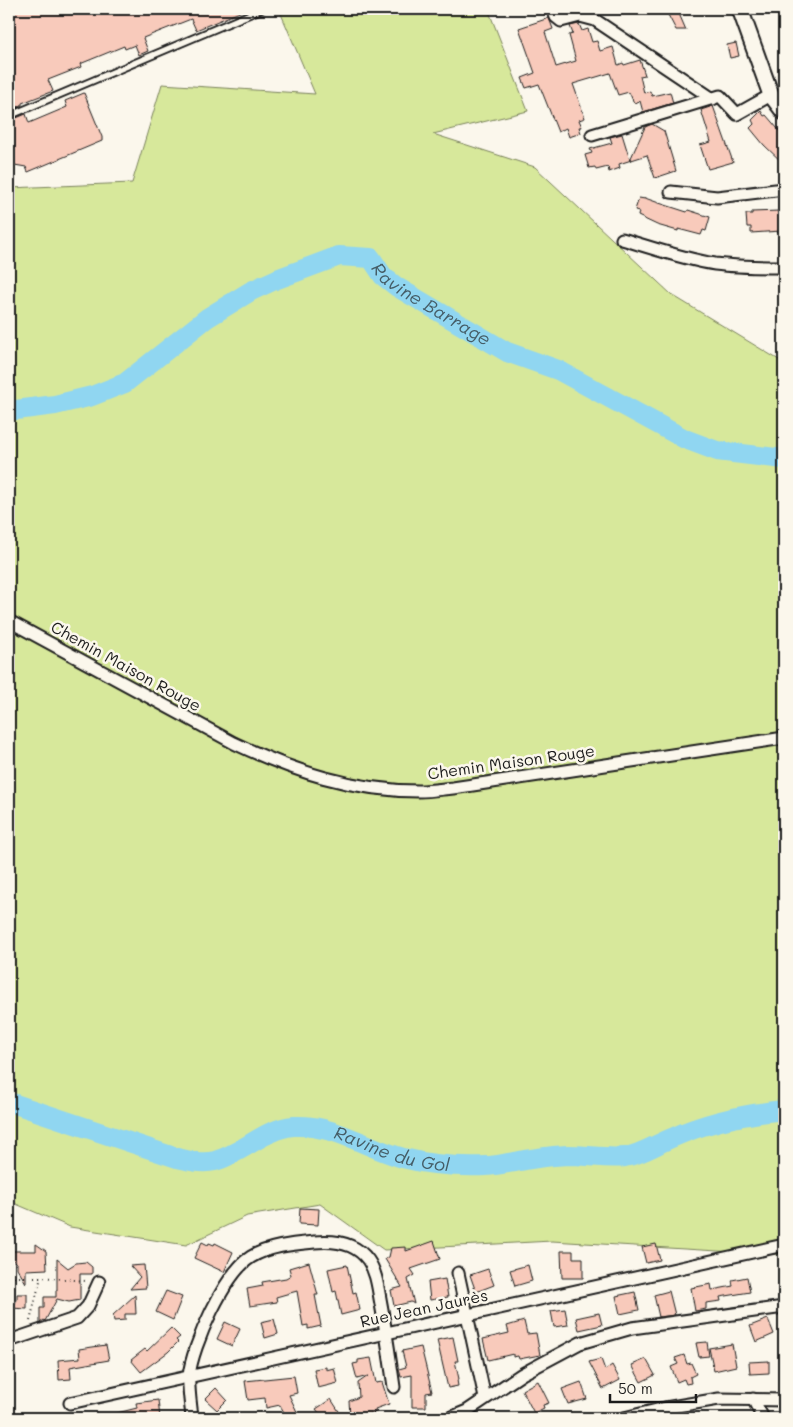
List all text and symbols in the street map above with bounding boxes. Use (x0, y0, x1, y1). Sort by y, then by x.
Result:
water label: Ravine Barrage (366, 257, 495, 351)
street label: Chemin Maison Rouge (47, 616, 205, 716)
street label: Chemin Maison Rouge (426, 739, 596, 784)
water label: Ravine du Gol (331, 1120, 451, 1176)
street label: Rue Jean Jaurès (358, 1284, 490, 1331)
scale bar (610, 1372, 697, 1404)
text: 50 m (618, 1378, 653, 1398)

